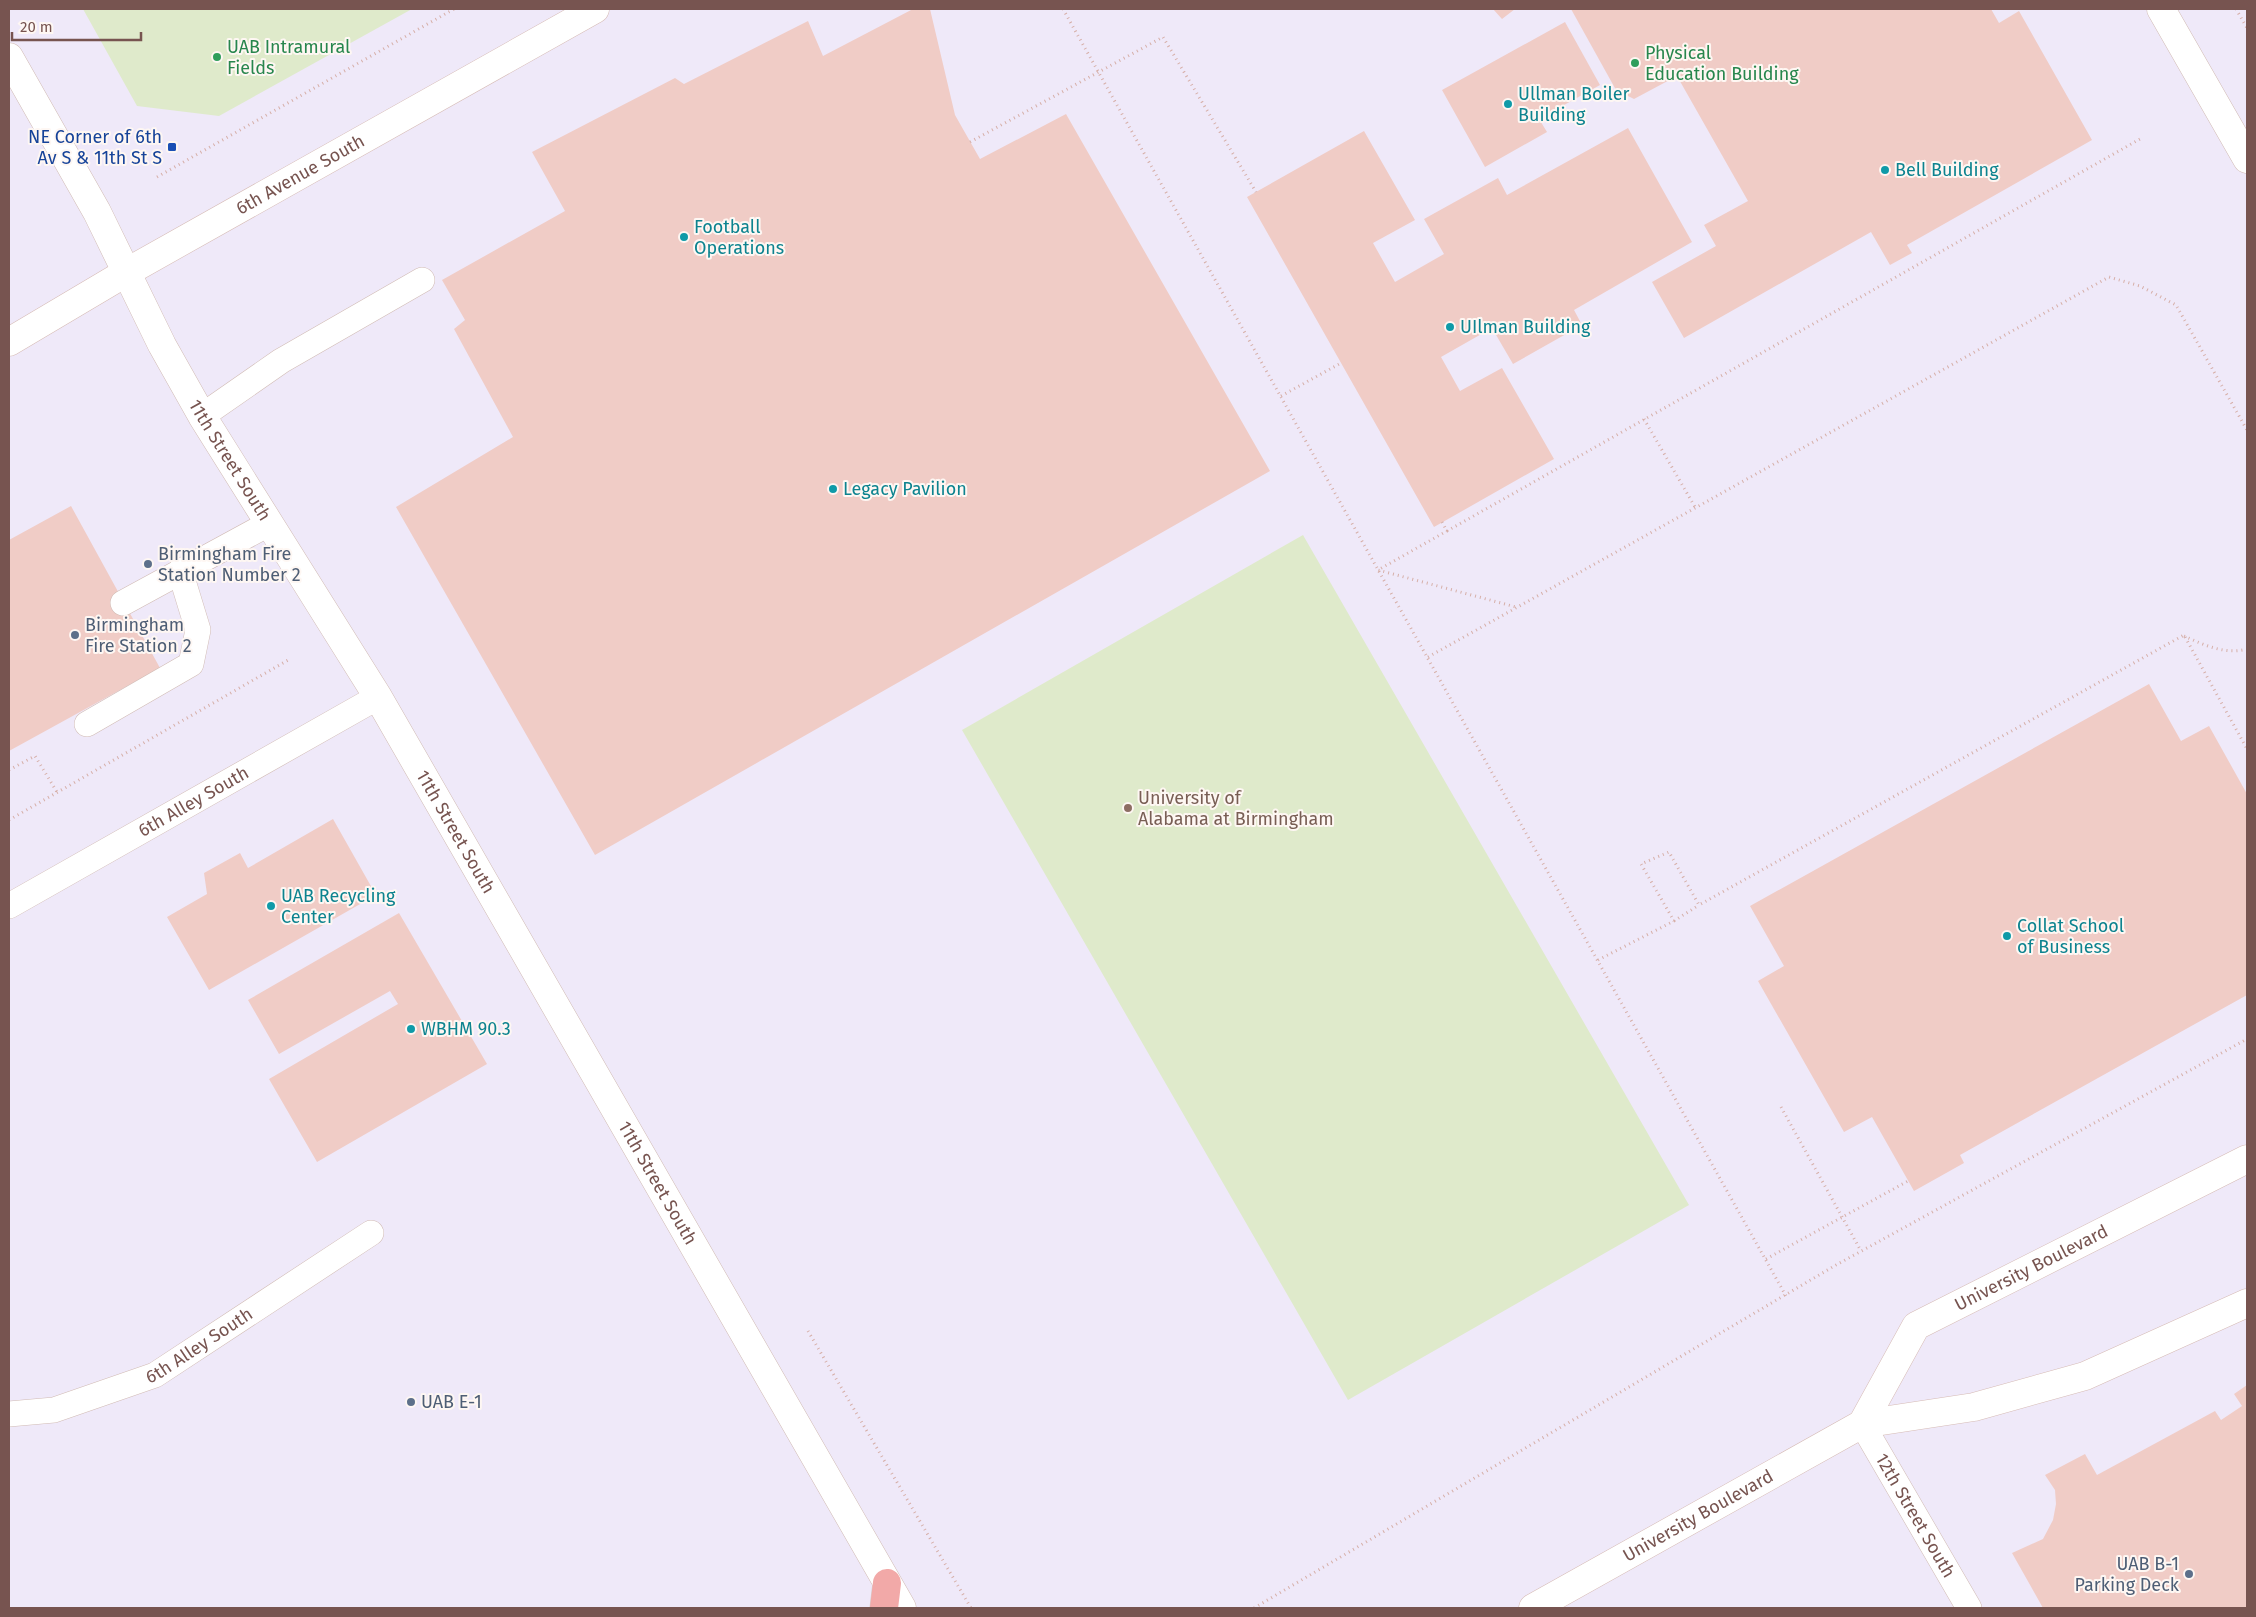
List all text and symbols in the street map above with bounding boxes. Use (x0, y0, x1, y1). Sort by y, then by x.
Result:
scale bar (12, 10, 141, 42)
text: 20 m (20, 18, 53, 36)
place label: UAB Intramural Fields (227, 36, 350, 79)
place label: Physical Education Building (1645, 42, 1799, 85)
marker: UAB Intramural Fields (211, 51, 223, 63)
marker: Physical Education Building (1629, 57, 1641, 69)
place label: Ullman Boiler Building (1518, 83, 1630, 126)
marker: Ullman Boiler Building (1502, 98, 1514, 110)
place label: NE Corner of 6th Av S & 11th St S (28, 126, 162, 169)
street label: 6th Avenue South (232, 130, 368, 219)
marker: NE Corner of 6th Av S & 11th St S (166, 141, 178, 153)
place label: Bell Building (1895, 159, 1999, 181)
marker: Bell Building (1879, 164, 1891, 176)
place label: Football Operations (694, 216, 784, 259)
marker: Football Operations (678, 231, 690, 243)
place label: UIlman Building (1460, 316, 1591, 338)
marker: UIlman Building (1444, 321, 1456, 333)
street label: 11th Street South (184, 396, 276, 525)
place label: Legacy Pavilion (843, 478, 967, 500)
marker: Legacy Pavilion (827, 483, 839, 495)
place label: Birmingham Fire Station Number 2 (158, 543, 301, 586)
marker: Birmingham Fire Station Number 2 (142, 558, 154, 570)
place label: Birmingham Fire Station 2 (85, 614, 192, 657)
marker: Birmingham Fire Station 2 (69, 629, 81, 641)
street label: 6th Alley South (134, 762, 253, 842)
street label: 11th Street South (412, 766, 500, 898)
place label: University of Alabama at Birmingham (1138, 787, 1334, 830)
marker: University of Alabama at Birmingham (1122, 802, 1134, 814)
place label: UAB Recycling Center (281, 885, 396, 928)
marker: UAB Recycling Center (265, 900, 277, 912)
place label: Collat School of Business (2017, 915, 2124, 958)
marker: Collat School of Business (2001, 930, 2013, 942)
place label: WBHM 90.3 (421, 1018, 511, 1040)
marker: WBHM 90.3 (405, 1023, 417, 1035)
street label: 11th Street South (613, 1117, 702, 1249)
street label: University Boulevard (1951, 1220, 2112, 1316)
street label: 6th Alley South (143, 1303, 257, 1388)
place label: UAB E-1 (421, 1391, 482, 1413)
marker: UAB E-1 (405, 1396, 417, 1408)
street label: 12th Street South (1871, 1450, 1960, 1582)
street label: University Boulevard (1619, 1465, 1777, 1567)
place label: UAB B-1 Parking Deck (2075, 1553, 2180, 1596)
marker: UAB B-1 Parking Deck (2183, 1568, 2195, 1580)

